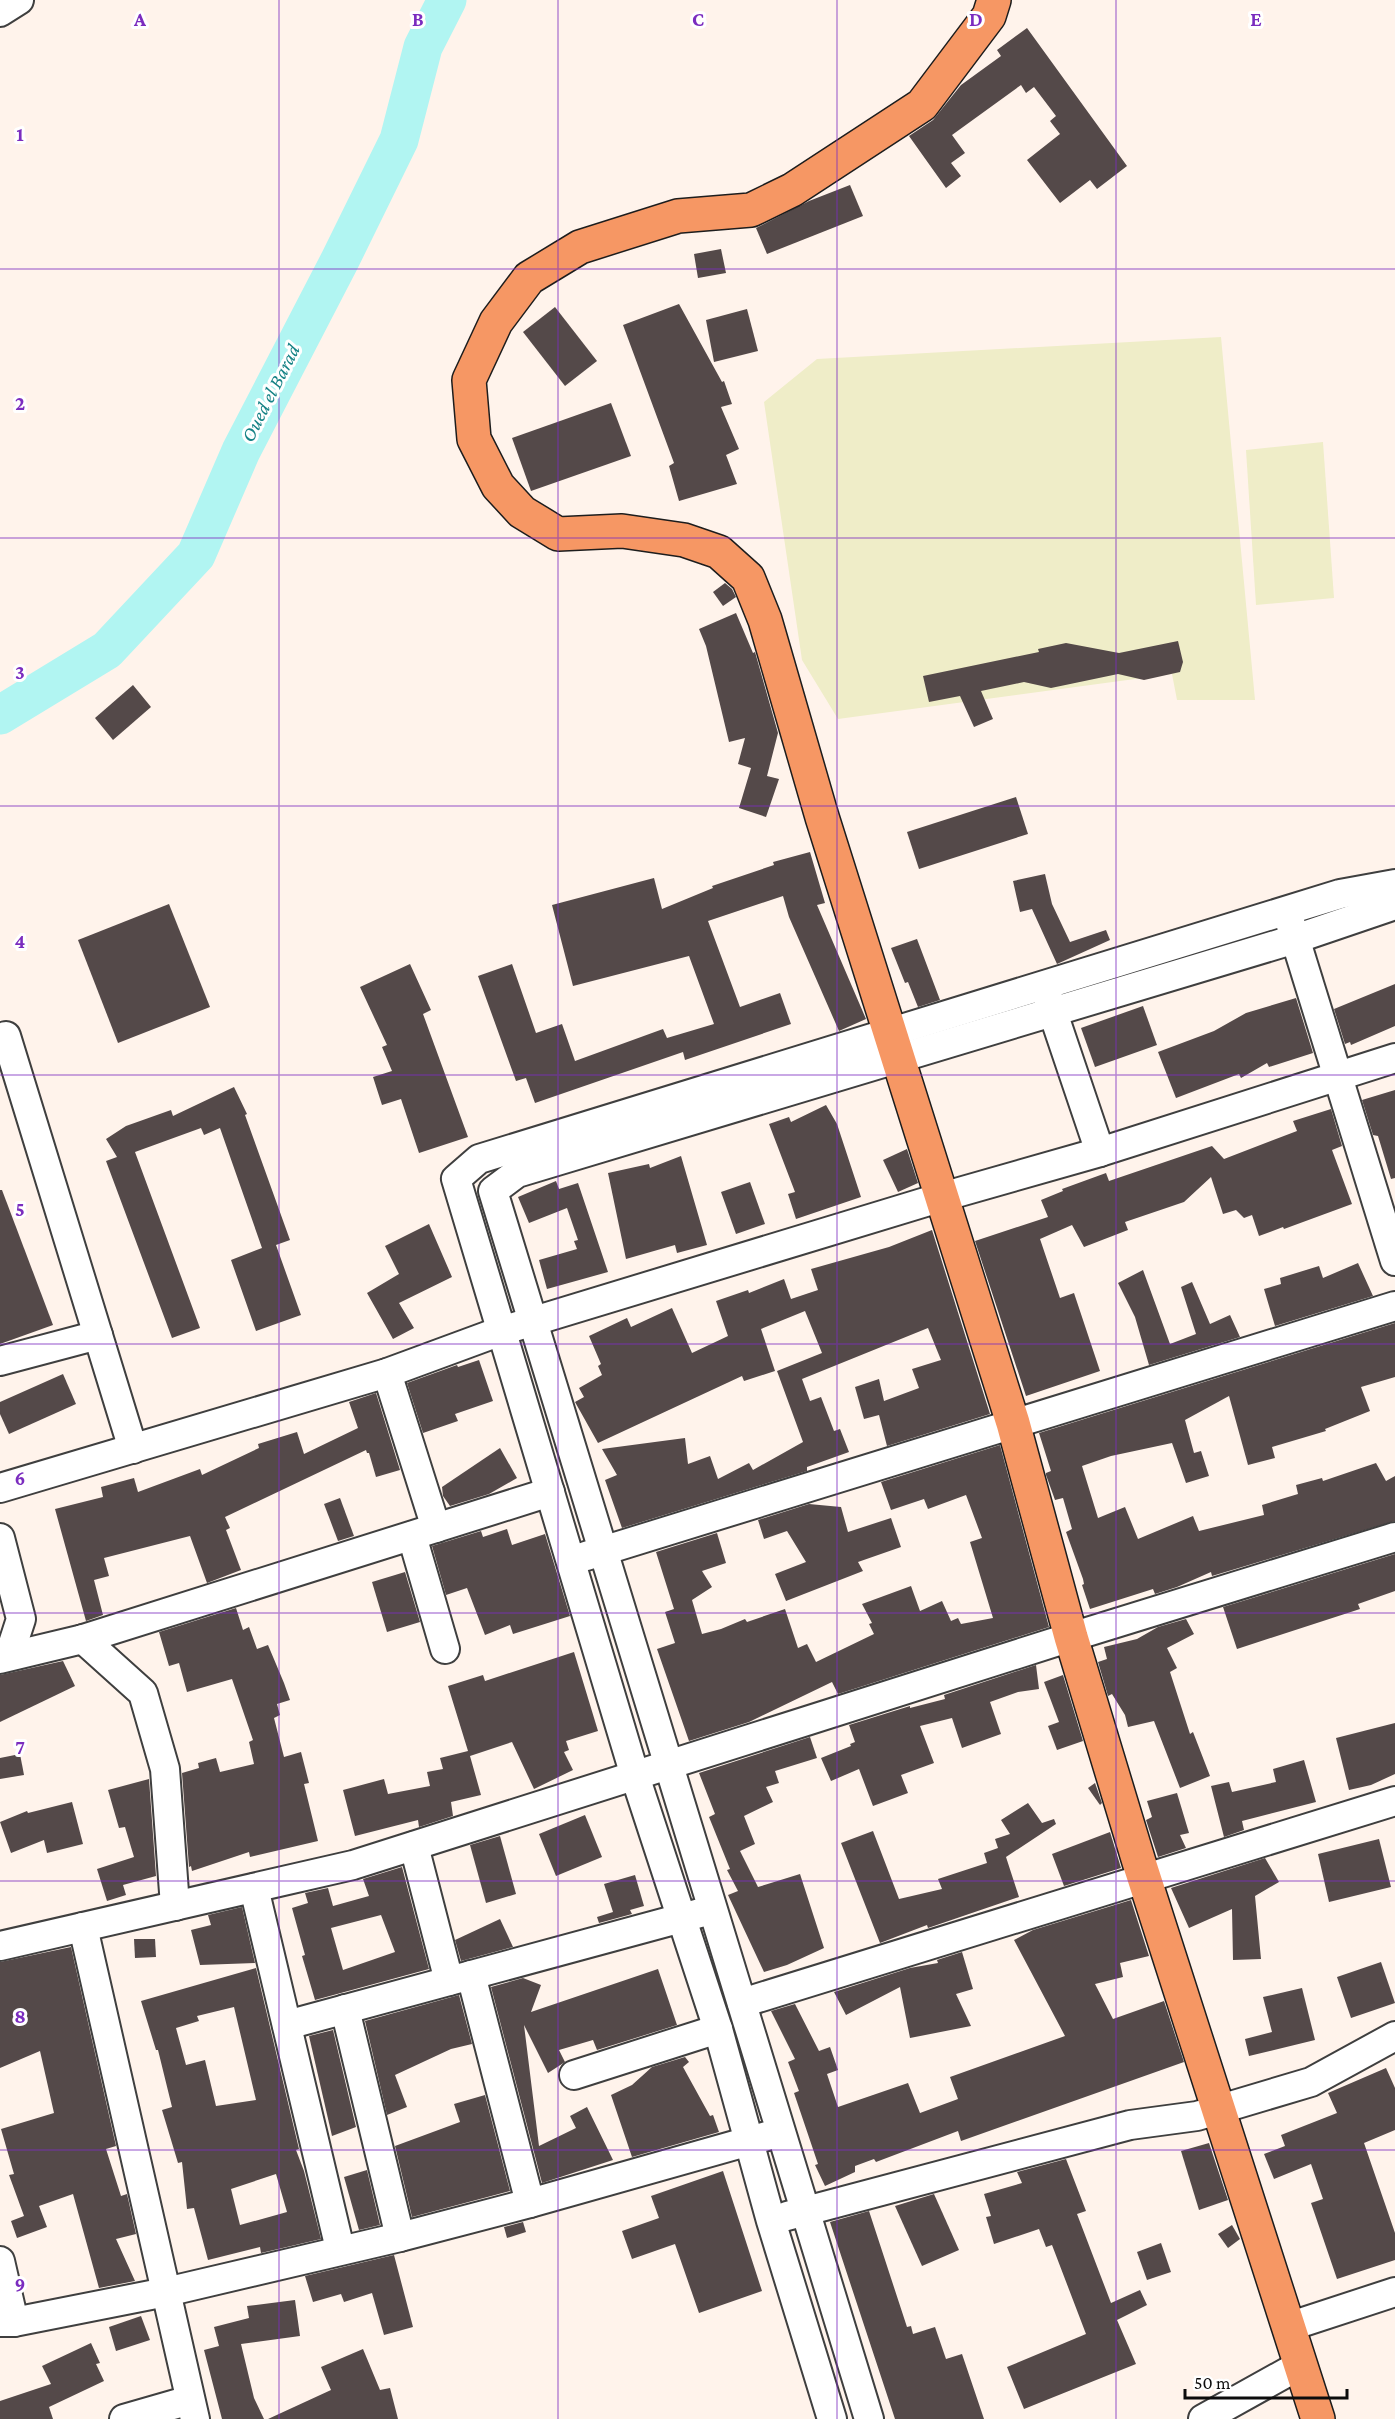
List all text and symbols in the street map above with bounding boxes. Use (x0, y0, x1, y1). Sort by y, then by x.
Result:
text: A (133, 8, 147, 30)
text: B (412, 8, 424, 30)
text: C (692, 8, 704, 30)
text: D (969, 8, 983, 30)
text: E (1250, 8, 1262, 30)
text: 1 (16, 123, 24, 145)
water label: Oued el Barad (236, 340, 304, 445)
text: 2 (15, 392, 25, 414)
text: 3 (15, 661, 25, 683)
text: 4 (15, 930, 26, 952)
text: 5 (15, 1198, 25, 1220)
text: 6 (15, 1467, 25, 1489)
text: 7 (15, 1736, 25, 1758)
text: 8 (14, 2005, 26, 2027)
text: 9 (15, 2273, 25, 2295)
scale bar (1185, 2362, 1347, 2400)
text: 50 m (1194, 2373, 1231, 2393)

